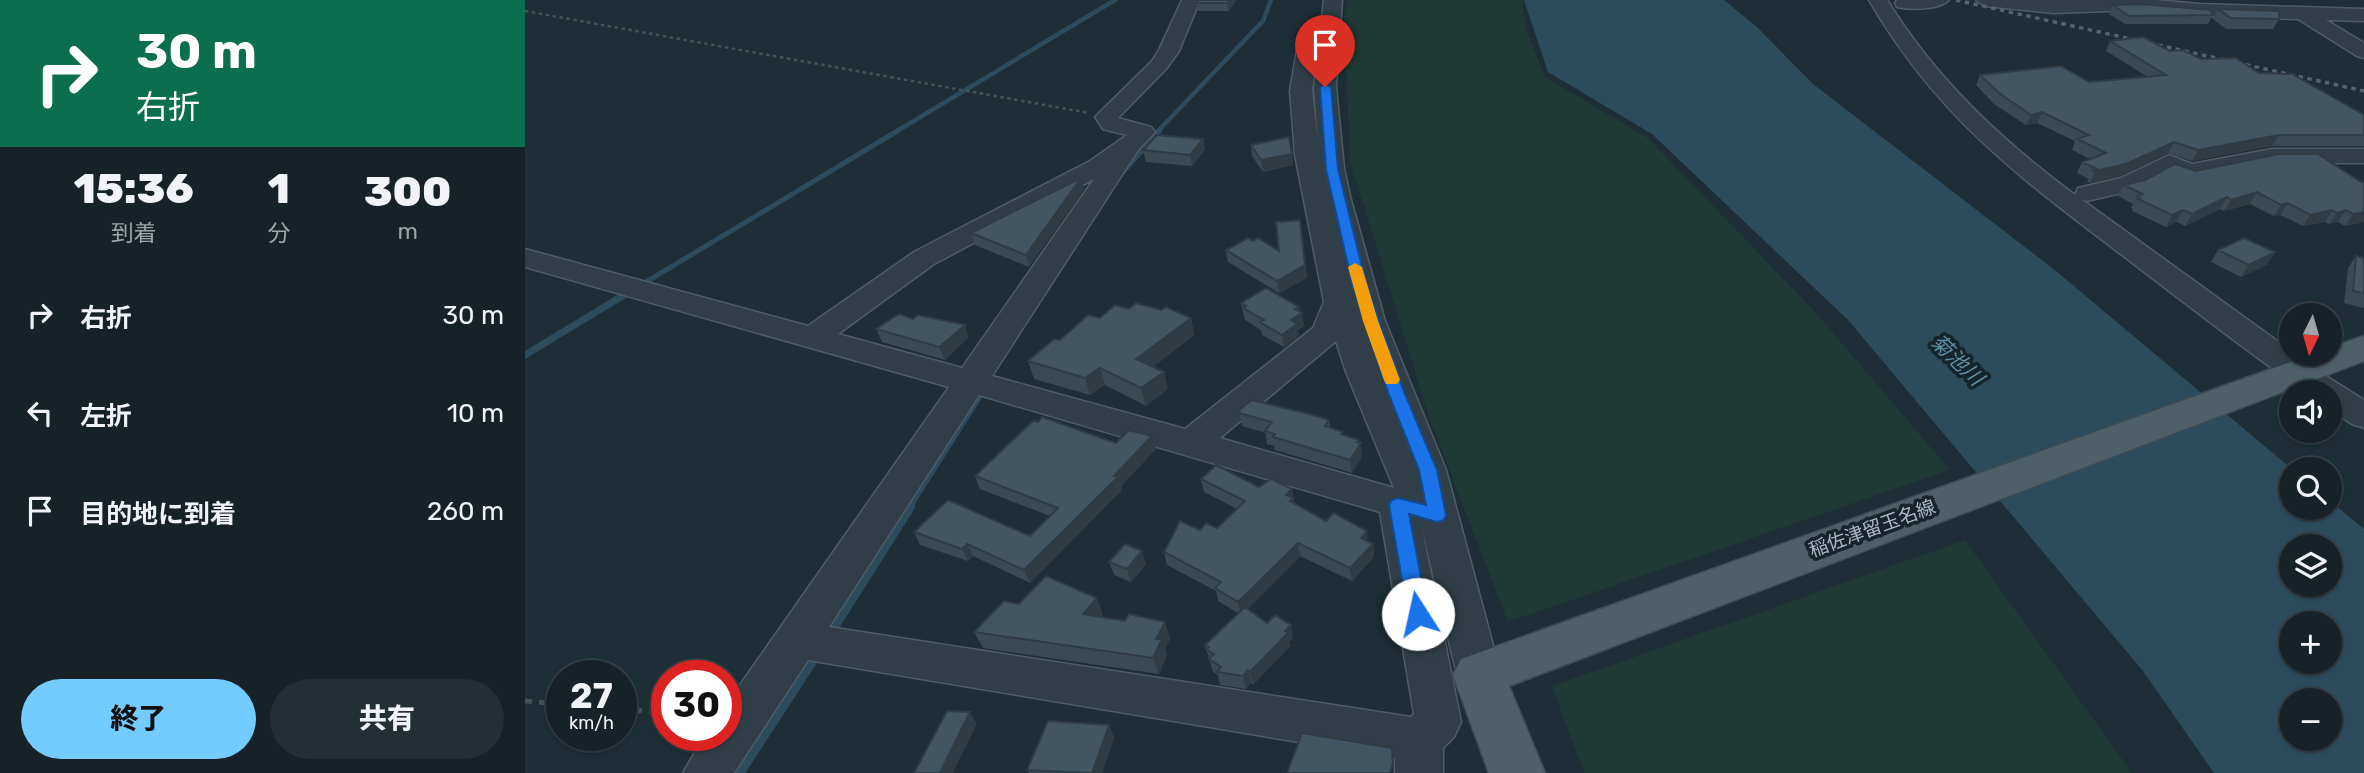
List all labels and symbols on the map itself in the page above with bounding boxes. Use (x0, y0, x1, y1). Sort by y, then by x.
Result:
pin (1295, 15, 1355, 87)
north arrow (2279, 303, 2341, 366)
water label: 菊池川 (1926, 329, 1990, 392)
street label: 稲佐津留玉名線 (1806, 495, 1939, 562)
position arrow (1381, 577, 1455, 651)
speed limit sign: 30 (651, 660, 742, 751)

